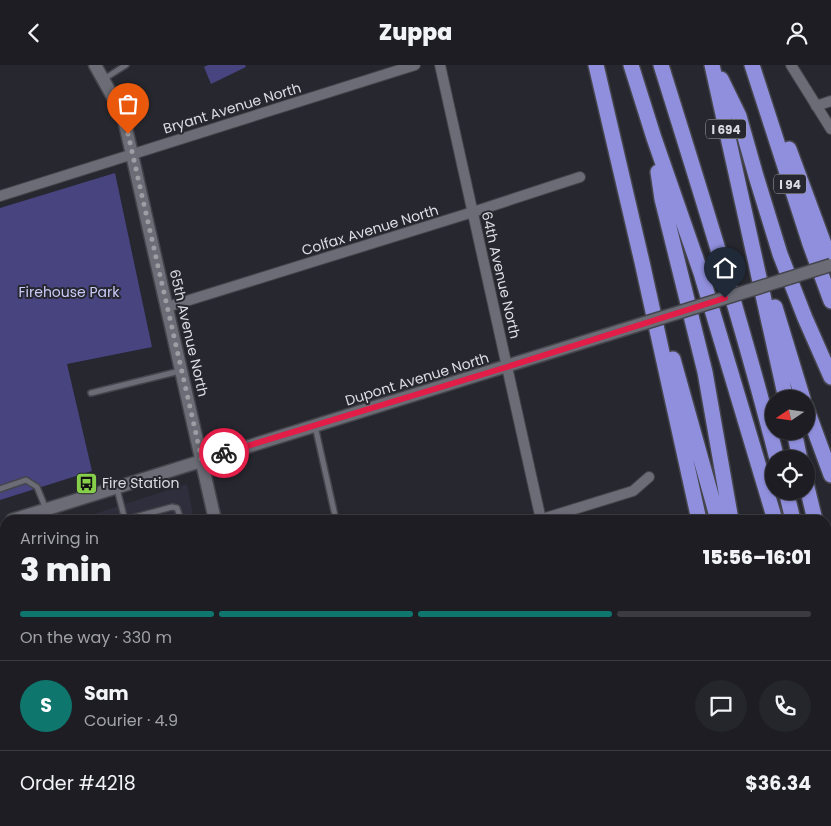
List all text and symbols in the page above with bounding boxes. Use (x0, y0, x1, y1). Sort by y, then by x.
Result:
text: Zuppa (379, 17, 452, 48)
icon: back (20, 19, 48, 47)
icon: person (783, 19, 811, 47)
street label: Bryant Avenue North (161, 77, 303, 139)
pin (107, 83, 149, 134)
icon: bag (114, 90, 142, 118)
road number: I 694 (706, 119, 746, 139)
road number: I 94 (774, 175, 806, 193)
street label: Colfax Avenue North (299, 200, 441, 260)
street label: 64th Avenue North (477, 209, 525, 341)
pin (704, 247, 746, 298)
icon: home (711, 254, 739, 282)
street label: 65th Avenue North (165, 267, 213, 399)
park label: Firehouse Park (18, 282, 120, 302)
street label: Dupont Avenue North (343, 348, 491, 410)
north arrow (765, 390, 815, 440)
map controls (765, 390, 815, 500)
courier (199, 428, 249, 478)
icon: bike (210, 439, 238, 467)
button: locate (765, 450, 815, 500)
bus stop icon: Fire Station (74, 471, 98, 495)
place label: Fire Station (102, 473, 179, 493)
text: Arriving in (20, 527, 99, 550)
text: 15:56–16:01 (703, 544, 811, 571)
text: 3 min (20, 547, 112, 592)
text: On the way · 330 m (20, 626, 172, 649)
text: Sam (84, 680, 129, 707)
button: chat (695, 680, 747, 732)
button: phone (759, 680, 811, 732)
text: S (40, 692, 52, 719)
text: Courier · 4.9 (84, 709, 178, 732)
text: Order #4218 (20, 770, 136, 797)
text: $36.34 (745, 770, 811, 797)

